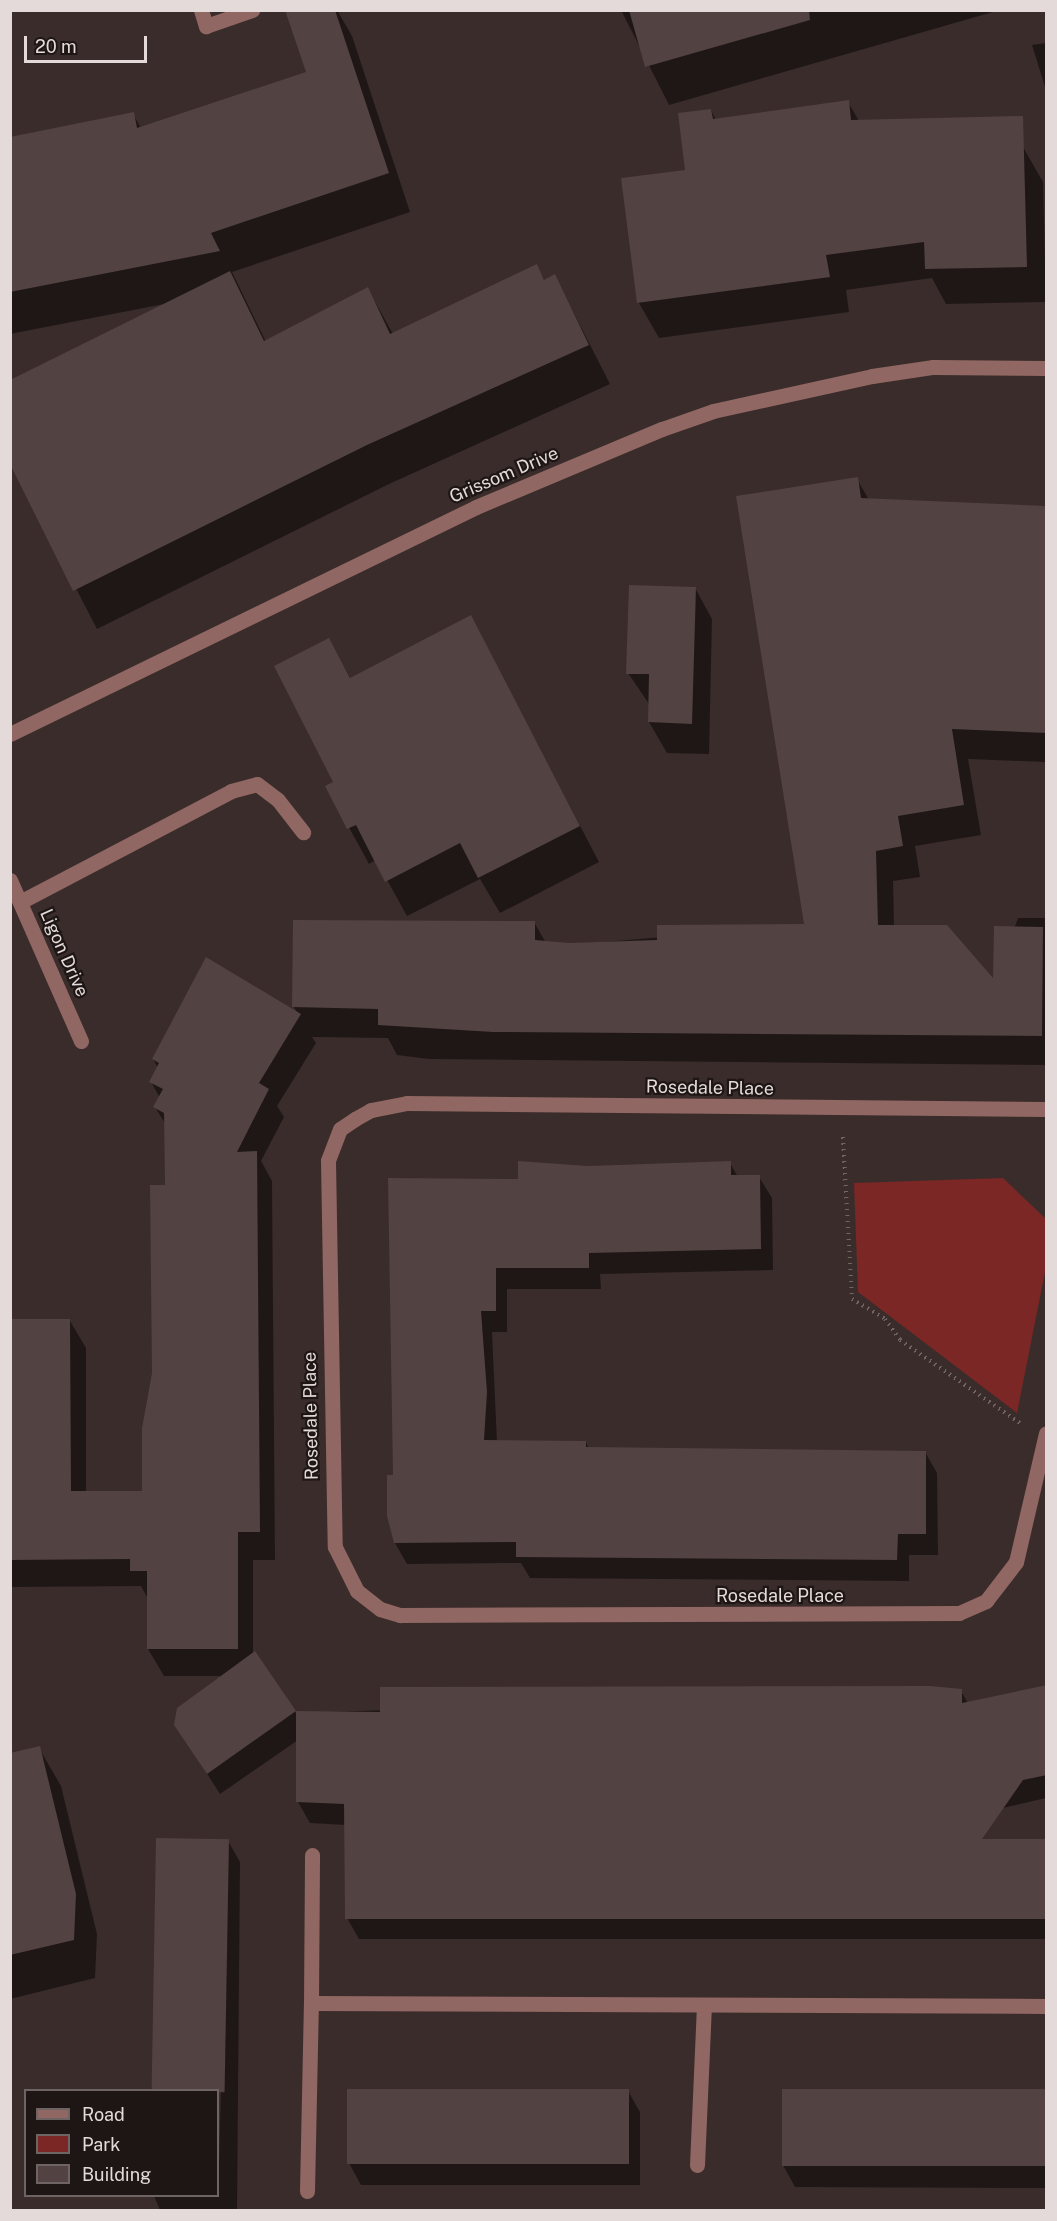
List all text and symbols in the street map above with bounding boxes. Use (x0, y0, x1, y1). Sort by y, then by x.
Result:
scale bar (27, 24, 150, 62)
text: 20 m (35, 36, 77, 57)
street label: Grissom Drive (446, 442, 562, 508)
street label: Ligon Drive (35, 906, 93, 1000)
street label: Rosedale Place (646, 1076, 774, 1100)
street label: Rosedale Place (299, 1352, 323, 1480)
street label: Rosedale Place (716, 1585, 844, 1607)
legend (24, 2089, 219, 2197)
text: Road (82, 2104, 125, 2125)
text: Park (82, 2134, 120, 2155)
text: Building (82, 2164, 151, 2185)

